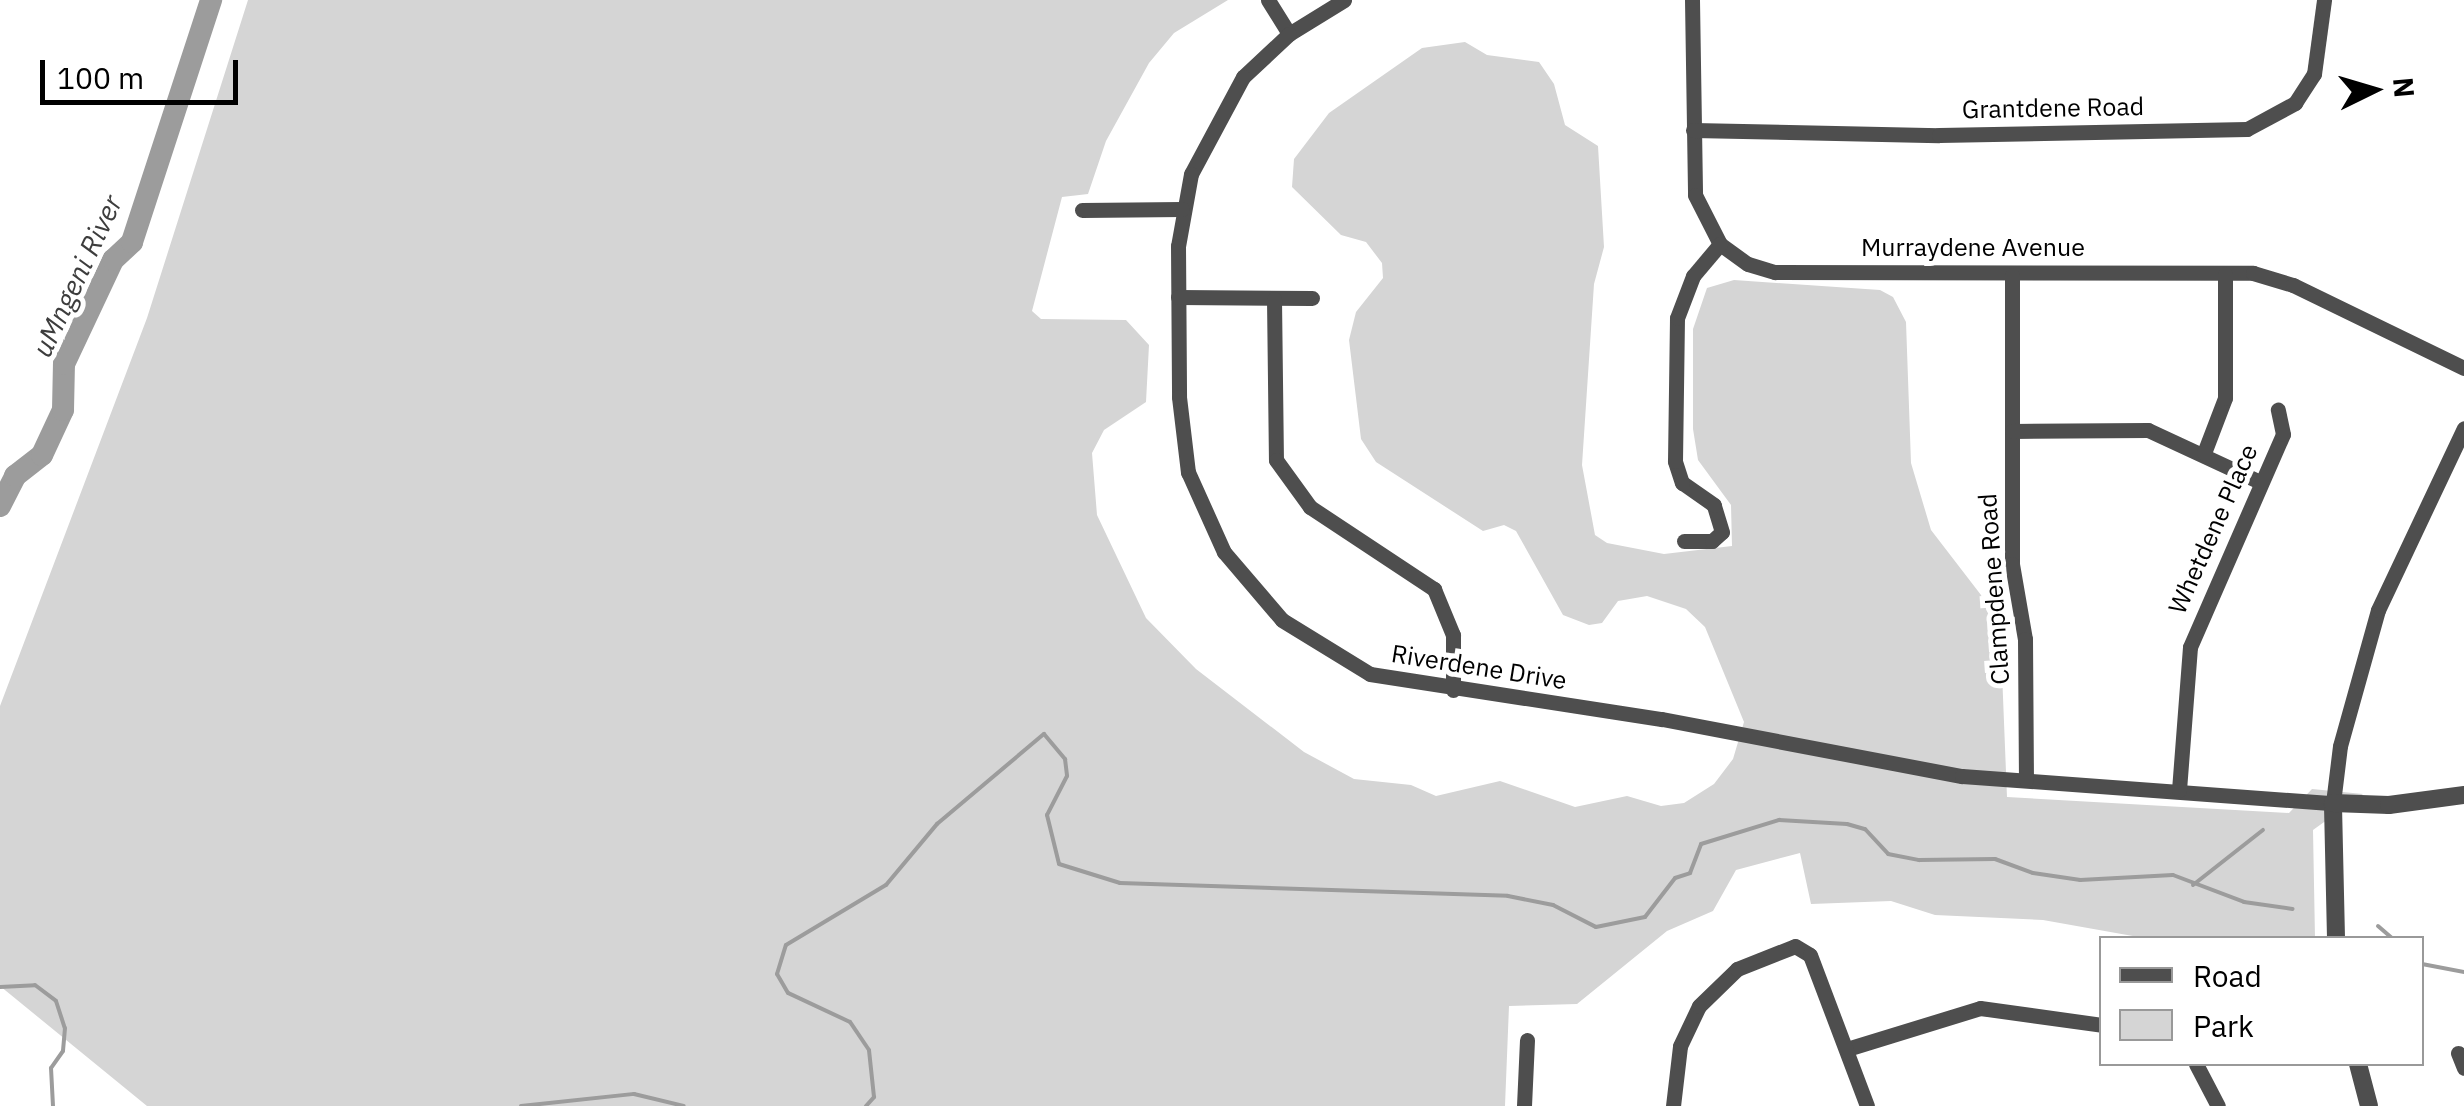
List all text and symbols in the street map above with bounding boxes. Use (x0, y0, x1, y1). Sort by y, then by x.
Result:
scale bar (45, 40, 242, 102)
north arrow (2324, 40, 2424, 140)
text: 100 m (57, 58, 144, 97)
text: N (2385, 76, 2424, 99)
street label: Grantdene Road (1962, 91, 2144, 125)
water label: uMngeni River (25, 190, 129, 362)
street label: Murraydene Avenue (1861, 232, 2085, 262)
street label: Whetdene Place (2162, 440, 2264, 618)
street label: Clampdene Road (1972, 492, 2016, 686)
street label: Riverdene Drive (1389, 638, 1569, 696)
legend (2099, 936, 2424, 1066)
text: Road (2193, 956, 2262, 995)
text: Park (2193, 1006, 2254, 1045)

